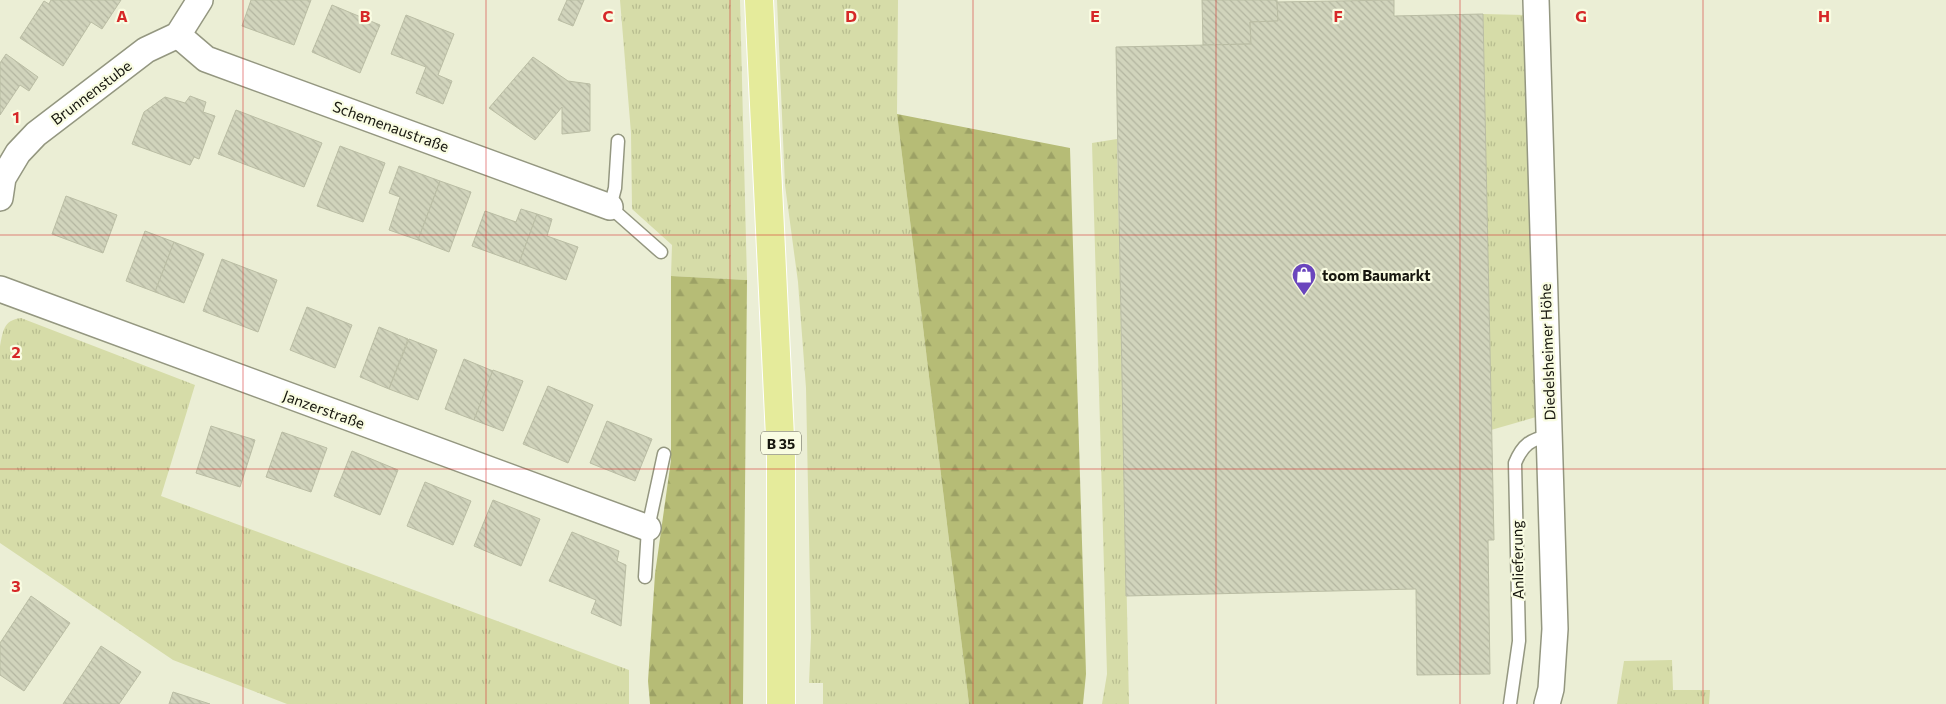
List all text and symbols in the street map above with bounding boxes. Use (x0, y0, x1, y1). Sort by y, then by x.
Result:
text: A (116, 6, 128, 25)
text: B (360, 6, 371, 25)
text: C (603, 6, 614, 25)
text: D (845, 6, 857, 25)
text: E (1090, 6, 1100, 25)
text: F (1333, 6, 1343, 25)
text: G (1575, 6, 1587, 25)
text: H (1818, 6, 1830, 25)
street label: Brunnenstube (47, 56, 135, 128)
street label: Schemenaustraße (331, 97, 452, 155)
text: 1 (12, 107, 20, 126)
shop icon: toom Baumarkt (1291, 262, 1317, 296)
place label: toom Baumarkt (1322, 266, 1431, 284)
street label: Diedelsheimer Höhe (1536, 283, 1558, 421)
text: 2 (11, 342, 21, 361)
street label: Janzerstraße (281, 386, 367, 432)
road number: B 35 (761, 432, 801, 454)
street label: Anlieferung (1507, 520, 1527, 600)
text: 3 (11, 576, 21, 595)

